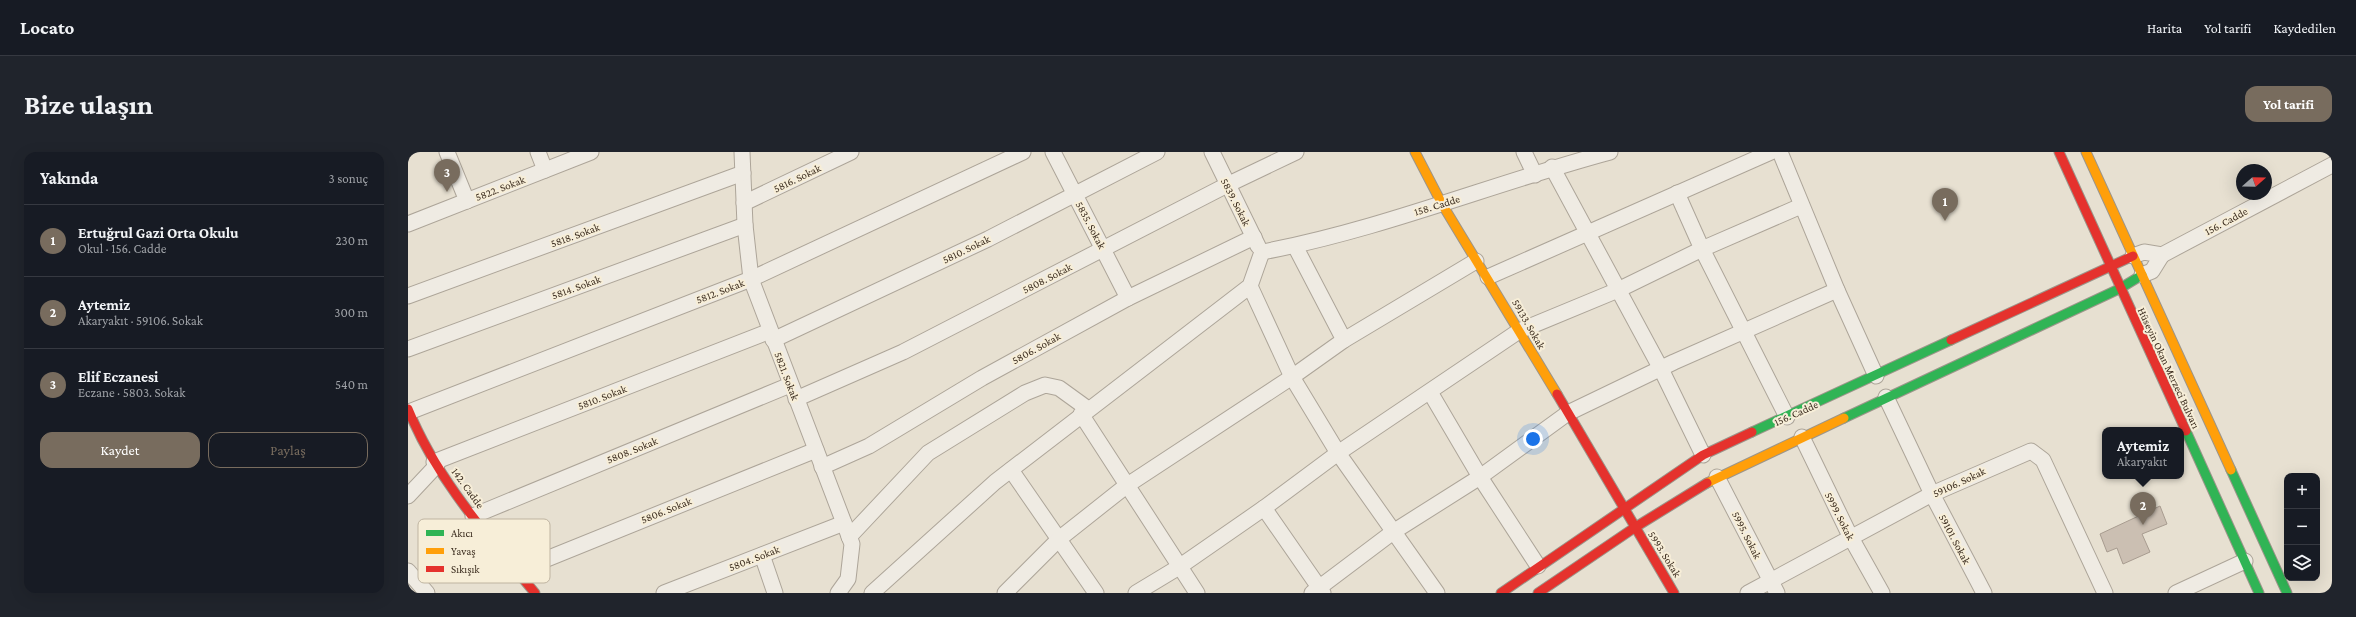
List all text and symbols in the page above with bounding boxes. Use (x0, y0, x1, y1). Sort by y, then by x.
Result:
text: Locato (20, 17, 74, 38)
text: Harita (2147, 20, 2182, 36)
text: Yol tarifi (2204, 20, 2251, 36)
text: Kaydedilen (2273, 20, 2336, 36)
button: Yol tarifi (2245, 86, 2332, 122)
text: Bize ulaşın (24, 89, 153, 120)
pin: 3 (434, 159, 460, 192)
street label: 5816. Sokak (771, 161, 823, 195)
north arrow (2236, 164, 2272, 200)
text: Yakında (40, 169, 98, 188)
text: 3 sonuç (329, 171, 368, 186)
street label: 5822. Sokak (473, 173, 527, 203)
street label: 5839. Sokak (1219, 176, 1254, 229)
pin: 1 (1932, 188, 1958, 221)
street label: 158. Cadde (1413, 192, 1461, 218)
street label: 5835. Sokak (1074, 199, 1109, 251)
street label: 156. Cadde (2203, 205, 2250, 237)
street label: 5818. Sokak (549, 220, 602, 249)
text: Ertuğrul Gazi Orta Okulu (78, 225, 239, 241)
street label: 5810. Sokak (940, 232, 992, 266)
text: 1 (51, 233, 55, 248)
text: 230 m (335, 233, 368, 248)
text: Okul · 156. Cadde (78, 241, 167, 256)
street label: 5808. Sokak (1020, 260, 1074, 296)
street label: 5814. Sokak (550, 272, 603, 301)
street label: 5812. Sokak (694, 276, 747, 306)
text: Aytemiz (78, 297, 130, 313)
street label: 59133. Sokak (1510, 297, 1548, 352)
text: 2 (50, 305, 56, 320)
text: 300 m (334, 305, 368, 320)
street label: Hüseyin Okan Merzeci Bulvarı (2135, 306, 2202, 431)
text: Akaryakıt · 59106. Sokak (78, 313, 203, 328)
street label: 5806. Sokak (1010, 329, 1063, 366)
street label: 5821. Sokak (772, 350, 802, 402)
text: Elif Eczanesi (78, 369, 158, 385)
text: 3 (50, 377, 56, 392)
text: 540 m (335, 377, 368, 392)
street label: 5810. Sokak (576, 382, 629, 412)
text: Eczane · 5803. Sokak (78, 385, 185, 400)
street label: 156. Cadde (1772, 398, 1820, 428)
popup (2102, 427, 2184, 479)
your location (1523, 429, 1543, 449)
button: Kaydet (40, 432, 200, 468)
button: Paylaş (208, 432, 368, 468)
street label: 5808. Sokak (605, 434, 660, 466)
text: Aytemiz (2117, 438, 2169, 454)
text: Akaryakıt (2117, 454, 2167, 469)
street label: 59106. Sokak (1931, 464, 1988, 499)
street label: 142. Cadde (449, 465, 487, 511)
map controls (2284, 473, 2320, 581)
button: + (2284, 473, 2320, 509)
street label: 5999. Sokak (1823, 490, 1858, 543)
pin: 2 (2130, 492, 2156, 525)
street label: 5806. Sokak (639, 494, 694, 526)
street label: 5995. Sokak (1730, 509, 1764, 562)
button: − (2284, 509, 2320, 545)
street label: 59101. Sokak (1937, 512, 1974, 567)
legend (418, 519, 550, 583)
text: Akıcı (451, 527, 473, 539)
street label: 5993. Sokak (1646, 529, 1684, 580)
street label: 5804. Sokak (727, 543, 782, 573)
text: Yavaş (451, 545, 476, 558)
button: layers (2284, 545, 2320, 581)
text: Sıkışık (451, 563, 480, 576)

